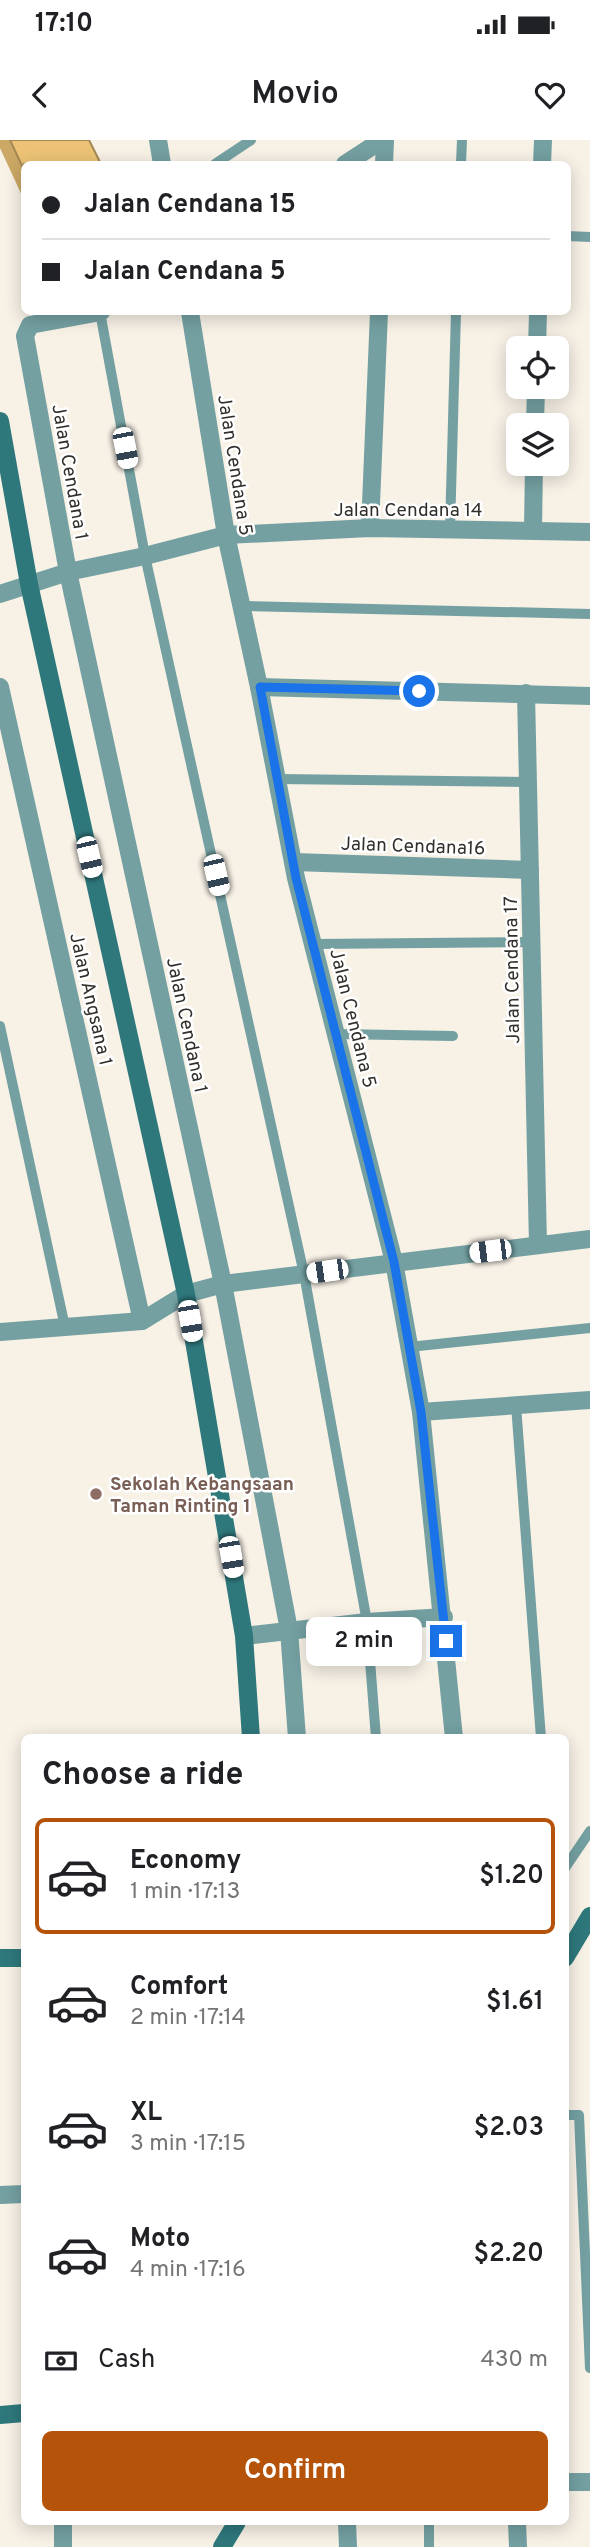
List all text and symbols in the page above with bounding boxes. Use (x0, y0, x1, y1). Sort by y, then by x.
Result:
text: 17:10 (35, 8, 93, 41)
text: Movio (251, 75, 339, 115)
icon: back (21, 76, 59, 114)
icon: heart (531, 76, 569, 114)
text: Jalan Cendana 15 (84, 189, 296, 222)
text: Jalan Cendana 5 (84, 256, 286, 289)
map controls (506, 336, 569, 476)
button: locate (506, 336, 569, 399)
street label: Jalan Cendana 5 (211, 393, 257, 538)
street label: Jalan Cendana 1 (45, 402, 93, 542)
button: layers (506, 413, 569, 476)
car (111, 425, 140, 471)
street label: Jalan Cendana 14 (333, 499, 483, 523)
route start (403, 675, 435, 707)
street label: Jalan Cendana16 (340, 832, 486, 862)
car (75, 834, 104, 880)
car (202, 852, 231, 898)
street label: Jalan Cendana 17 (500, 896, 526, 1044)
street label: Jalan Angsana 1 (63, 931, 117, 1068)
street label: Jalan Cendana 5 (323, 946, 381, 1091)
street label: Jalan Cendana 1 (160, 956, 212, 1095)
car (468, 1238, 513, 1264)
car (305, 1258, 350, 1284)
car (177, 1298, 204, 1344)
place label: Sekolah Kebangsaan Taman Rinting 1 (110, 1473, 294, 1519)
marker: Sekolah Kebangsaan Taman Rinting 1 (88, 1486, 104, 1502)
car (218, 1534, 245, 1580)
callout: 2 min (306, 1616, 422, 1666)
route end (430, 1625, 462, 1657)
text: 2 min (334, 1627, 394, 1656)
text: Choose a ride (42, 1756, 243, 1796)
icon: car (46, 1845, 109, 1908)
text: Economy (130, 1845, 241, 1878)
text: $1.20 (479, 1860, 544, 1893)
text: 1 min · 17:13 (130, 1878, 240, 1907)
icon: car (46, 1971, 109, 2034)
text: Comfort (130, 1971, 228, 2004)
text: $1.61 (486, 1986, 544, 2019)
text: 2 min · 17:14 (130, 2004, 246, 2033)
icon: car (46, 2097, 109, 2160)
text: XL (130, 2097, 162, 2130)
text: $2.03 (474, 2112, 544, 2145)
text: 3 min · 17:15 (130, 2130, 246, 2159)
icon: car (46, 2223, 109, 2286)
text: Moto (130, 2223, 190, 2256)
text: $2.20 (474, 2238, 544, 2271)
text: 4 min · 17:16 (130, 2256, 246, 2285)
icon: cash (42, 2342, 80, 2380)
text: Cash (98, 2344, 155, 2377)
text: 430 m (480, 2346, 548, 2375)
button: Confirm (42, 2431, 548, 2511)

